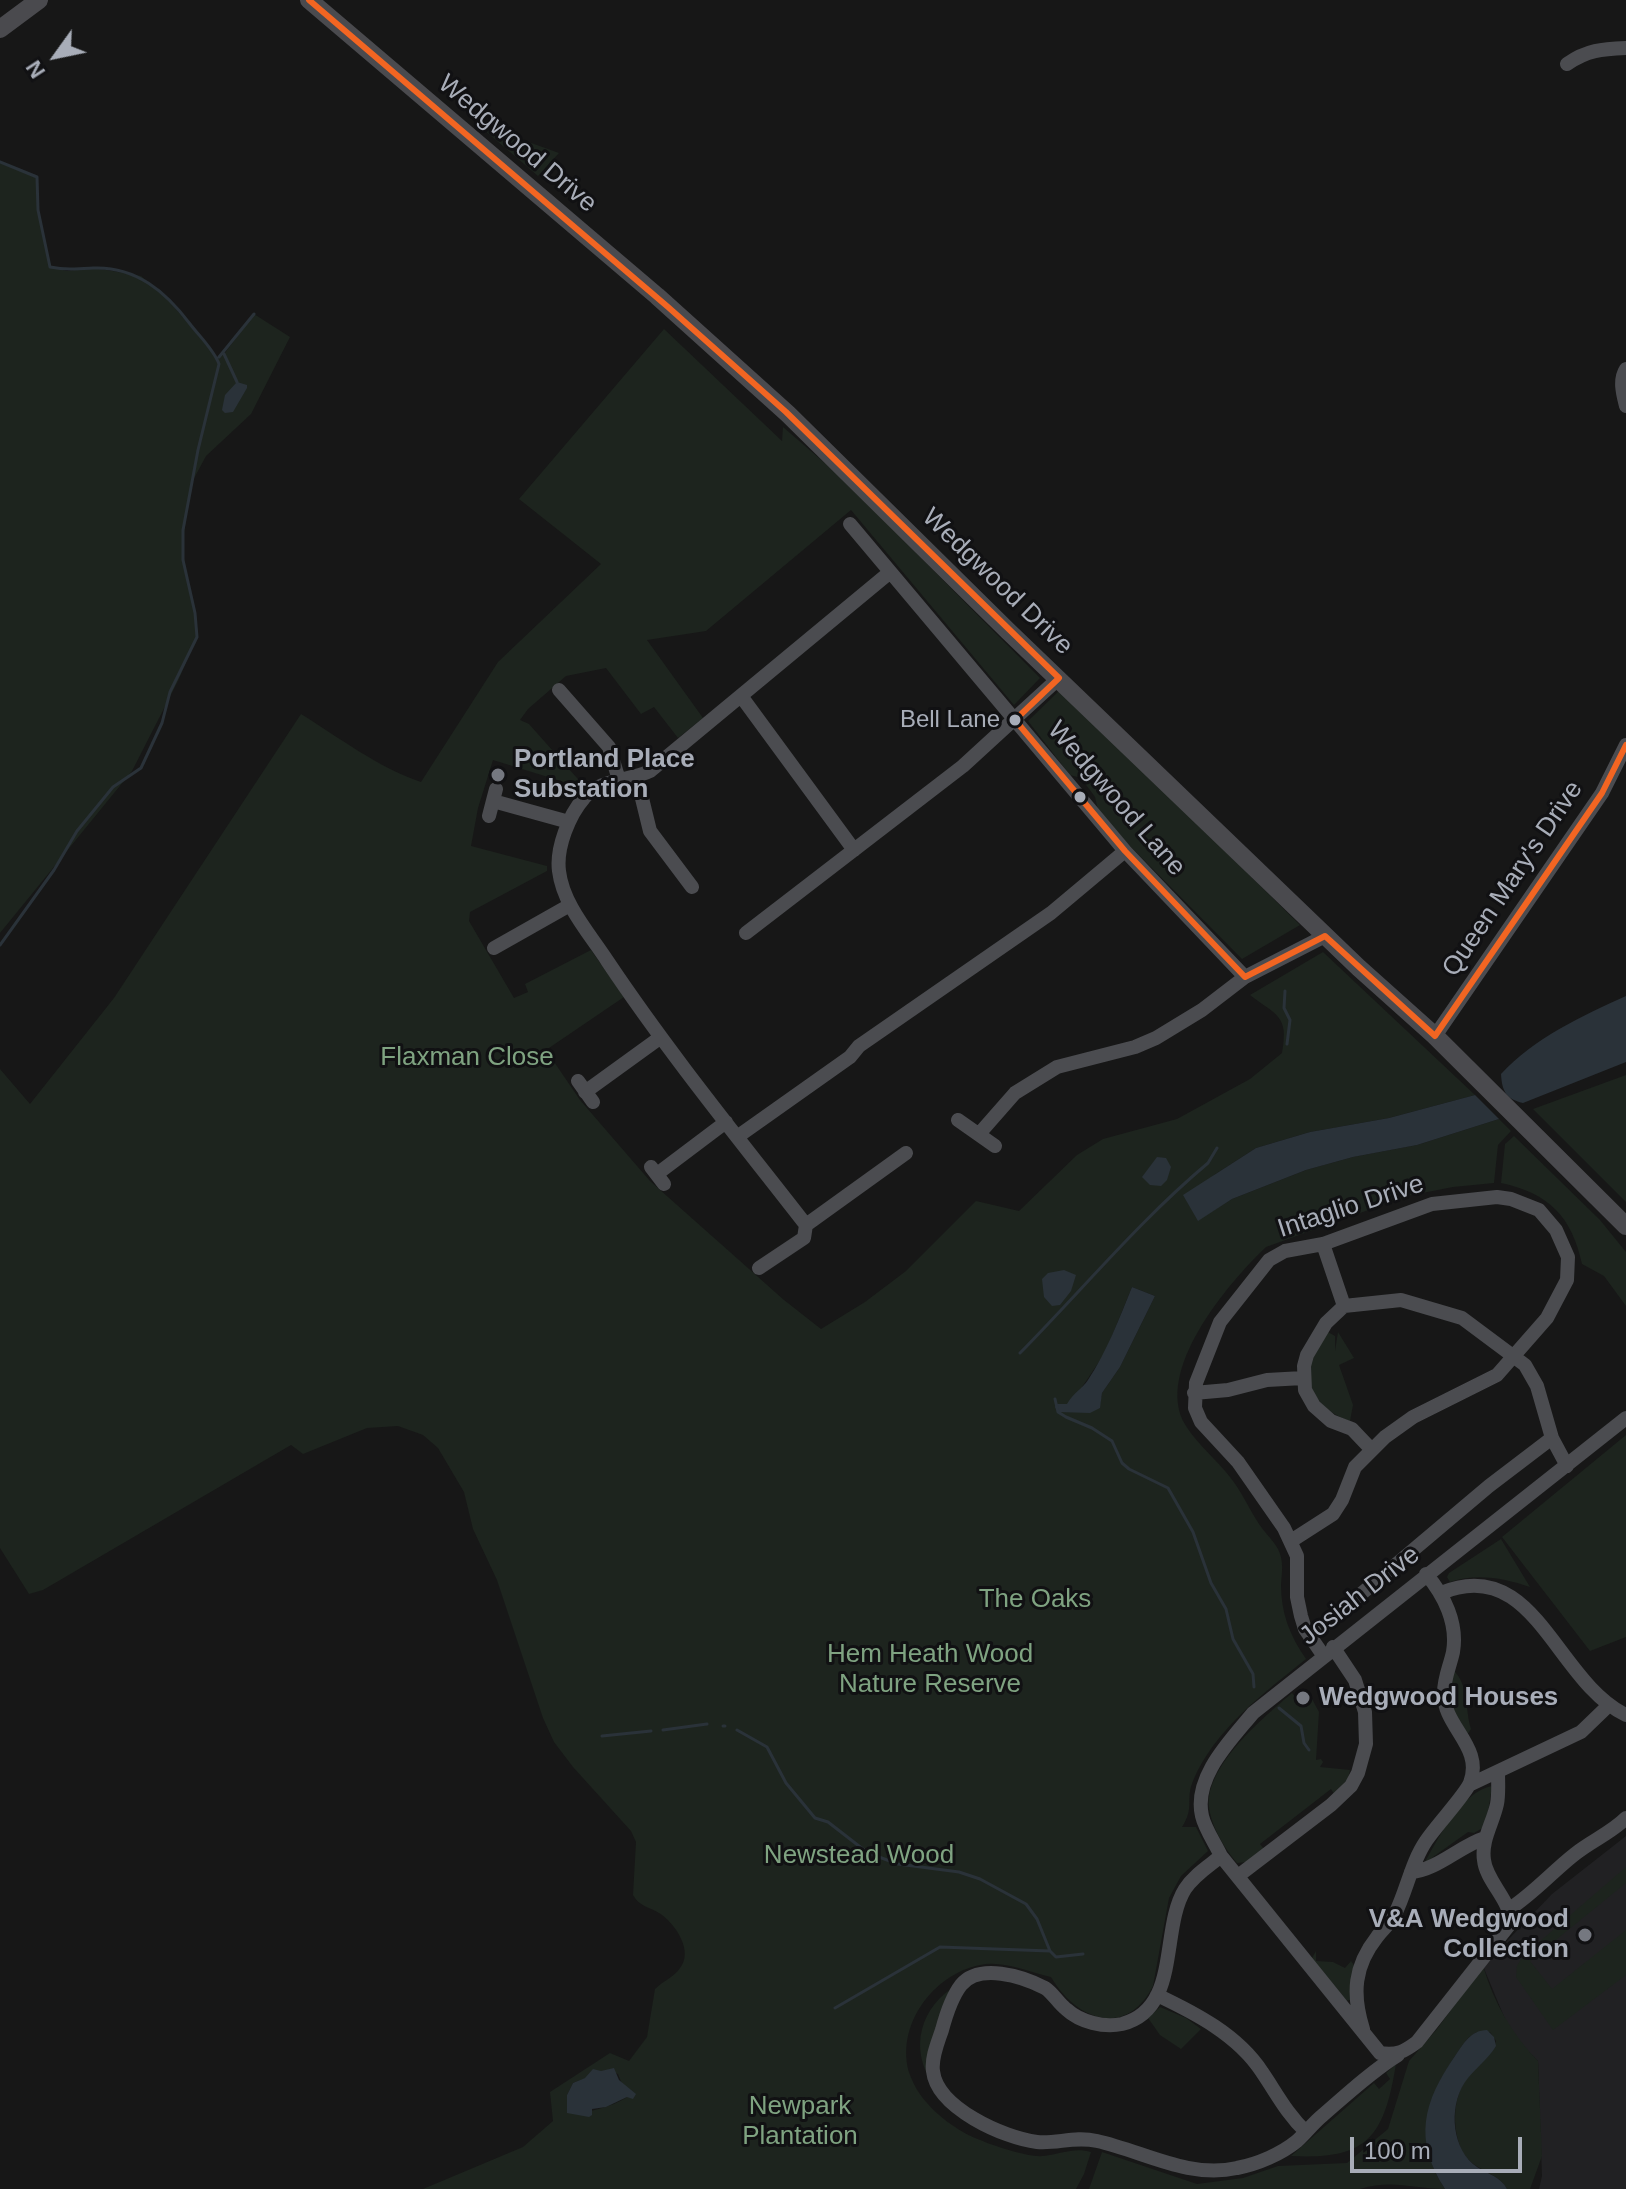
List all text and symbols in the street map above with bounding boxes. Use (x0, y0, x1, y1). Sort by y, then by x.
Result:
north arrow (16, 16, 96, 96)
text: N (21, 56, 50, 83)
street label: Wedgwood Drive (431, 69, 603, 219)
street label: Wedgwood Drive (915, 502, 1079, 662)
place label: Bell Lane (900, 706, 1000, 734)
marker: Bell Lane (1007, 712, 1023, 728)
street label: Wedgwood Lane (1040, 715, 1192, 883)
place label: Portland Place Substation (514, 744, 695, 806)
marker: Portland Place Substation (489, 766, 507, 784)
street label: Queen Mary's Drive (1436, 775, 1590, 983)
unlabelled marker (1072, 789, 1088, 805)
park label: Flaxman Close (380, 1042, 554, 1074)
street label: Intaglio Drive (1274, 1169, 1428, 1245)
street label: Josiah Drive (1294, 1540, 1426, 1652)
park label: The Oaks (979, 1584, 1091, 1616)
park label: Hem Heath Wood Nature Reserve (827, 1639, 1033, 1700)
place label: Wedgwood Houses (1319, 1682, 1558, 1714)
marker: Wedgwood Houses (1294, 1689, 1312, 1707)
park label: Newstead Wood (764, 1840, 954, 1872)
place label: V&A Wedgwood Collection (1369, 1904, 1569, 1966)
marker: V&A Wedgwood Collection (1576, 1926, 1594, 1944)
park label: Newpark Plantation (742, 2091, 858, 2152)
scale bar (1354, 2121, 1526, 2171)
text: 100 m (1364, 2137, 1431, 2164)

